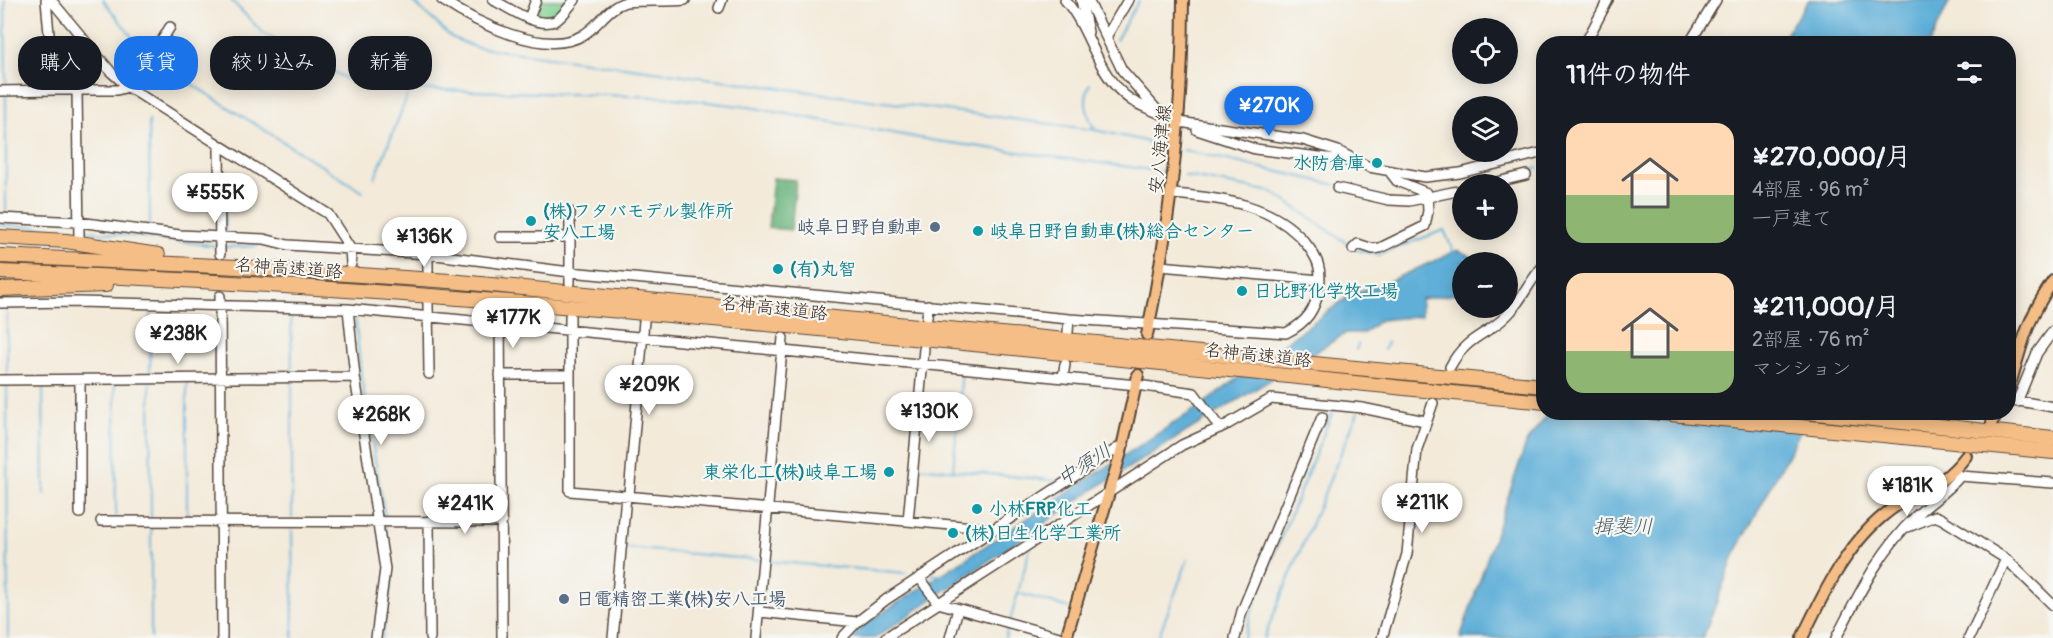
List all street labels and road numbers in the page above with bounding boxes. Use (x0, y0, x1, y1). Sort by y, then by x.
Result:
street label: 安八海津線 (1144, 103, 1177, 195)
street label: 名神高速道路 (234, 253, 344, 284)
street label: 名神高速道路 (719, 291, 829, 326)
street label: 名神高速道路 (1203, 338, 1313, 373)

